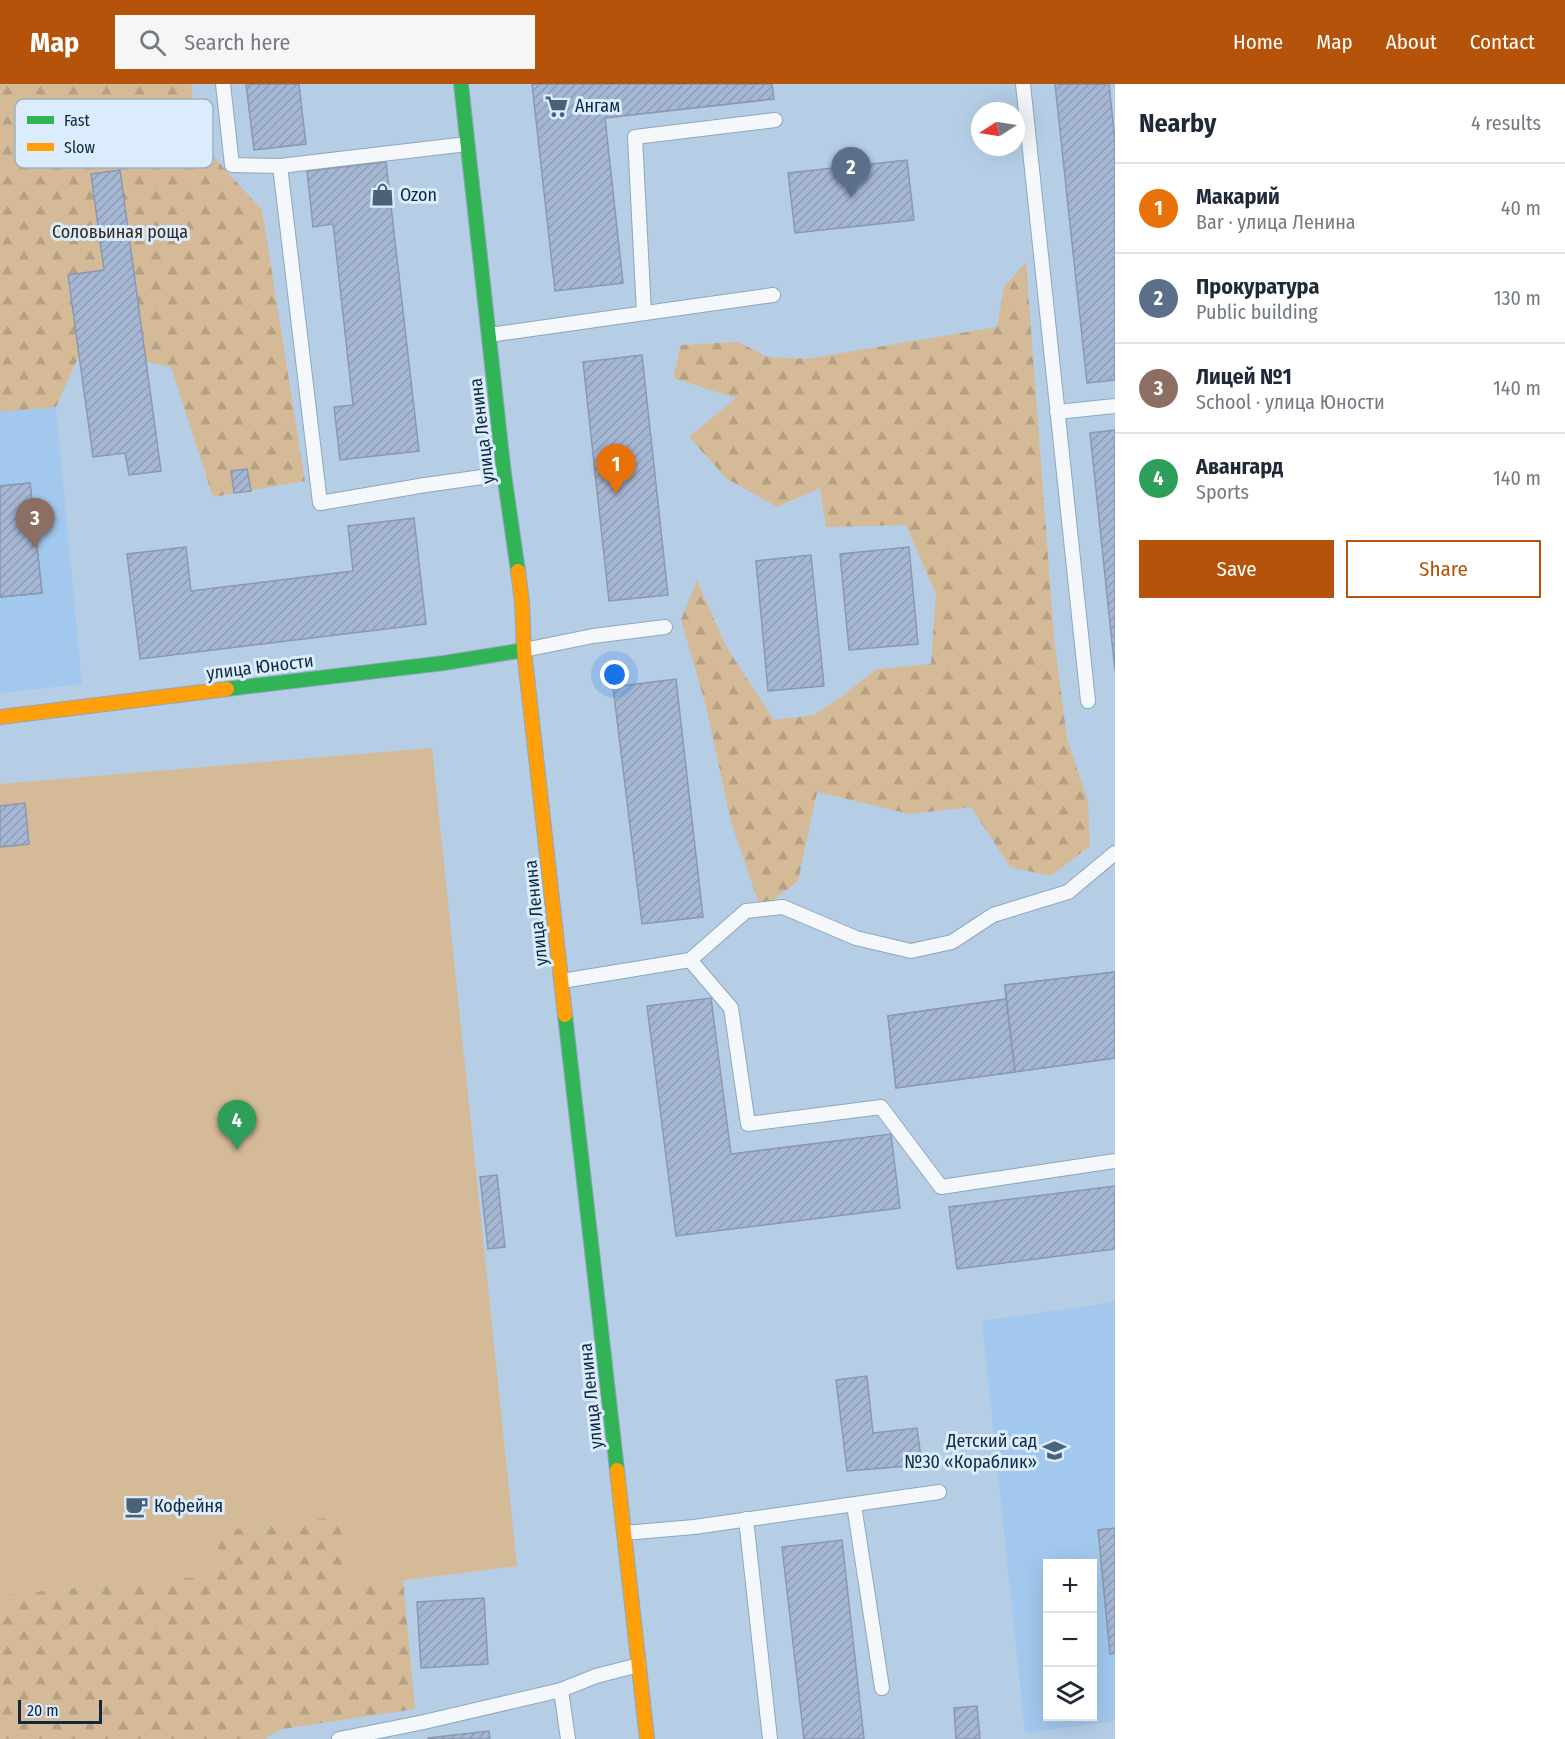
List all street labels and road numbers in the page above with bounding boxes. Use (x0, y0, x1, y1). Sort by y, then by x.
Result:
street label: улица Ленина (465, 377, 499, 485)
street label: улица Юности (205, 650, 315, 684)
street label: улица Ленина (519, 859, 553, 967)
street label: улица Ленина (574, 1342, 608, 1450)

